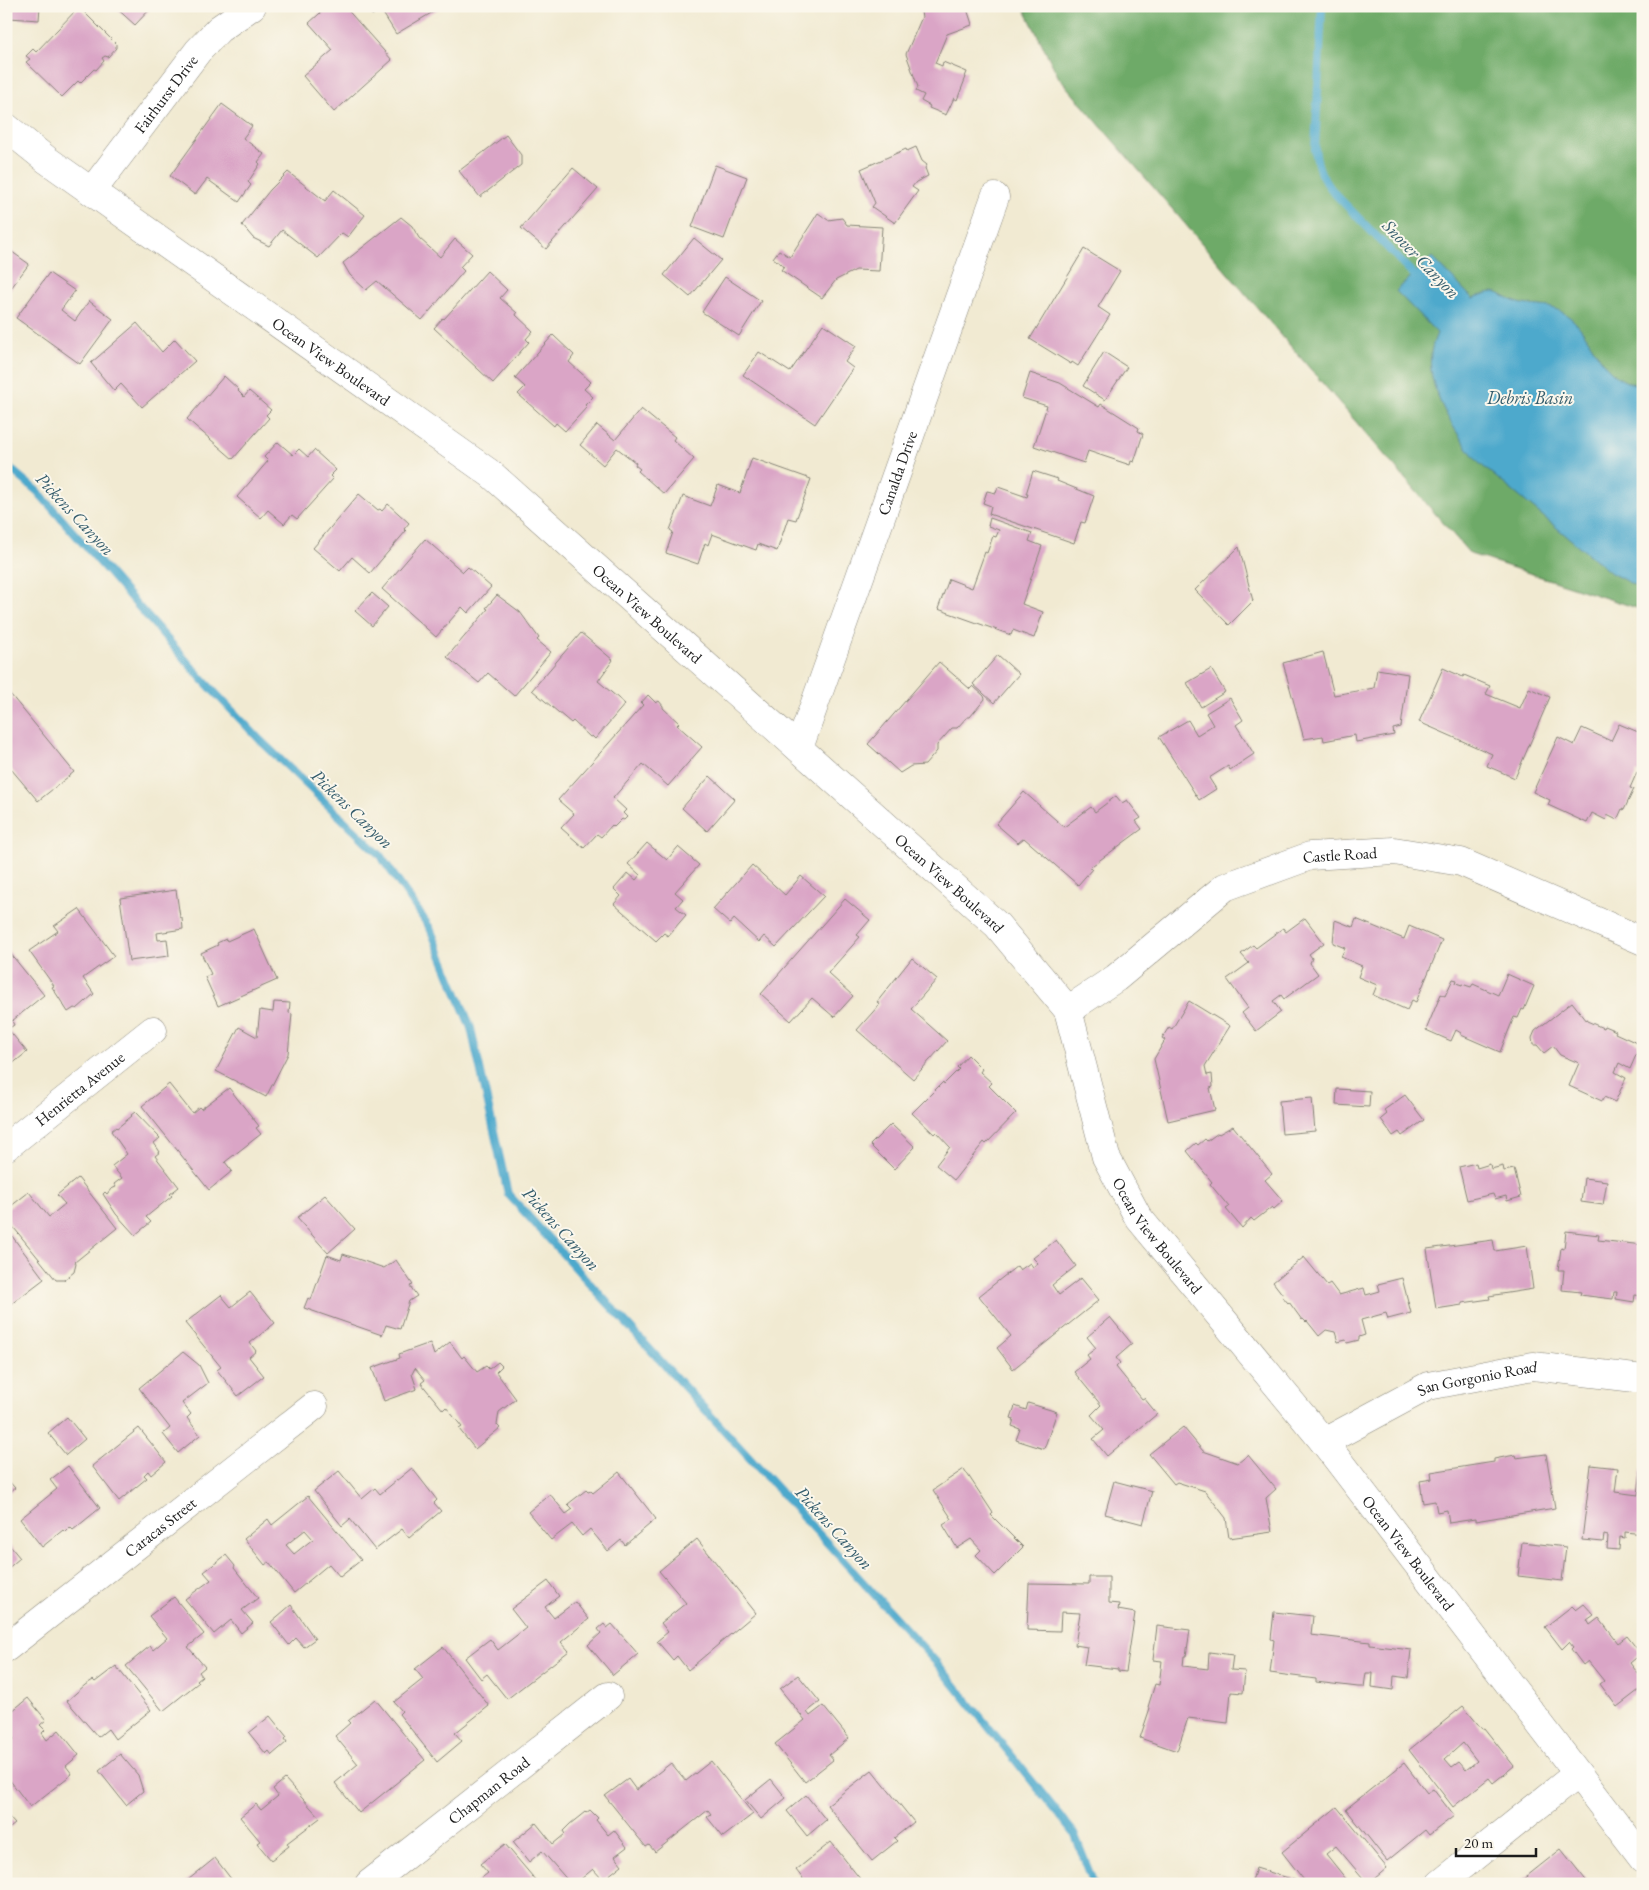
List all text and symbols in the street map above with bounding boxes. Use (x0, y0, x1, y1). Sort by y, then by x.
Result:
street label: Fairhurst Drive (130, 51, 203, 137)
water label: Snover Canyon (1377, 214, 1465, 304)
street label: Ocean View Boulevard (268, 313, 395, 411)
water label: Debris Basin (1486, 386, 1573, 409)
street label: Canalda Drive (873, 428, 922, 518)
water label: Pickens Canyon (30, 467, 120, 561)
street label: Ocean View Boulevard (588, 559, 707, 669)
water label: Pickens Canyon (306, 764, 398, 854)
street label: Ocean View Boulevard (890, 829, 1010, 938)
street label: Castle Road (1299, 842, 1379, 869)
street label: Henrietta Avenue (31, 1047, 129, 1131)
street label: Ocean View Boulevard (1108, 1174, 1208, 1299)
water label: Pickens Canyon (517, 1182, 605, 1276)
street label: San Gorgonio Road (1413, 1356, 1539, 1401)
water label: Pickens Canyon (790, 1481, 878, 1575)
street label: Ocean View Boulevard (1357, 1491, 1460, 1616)
street label: Caracas Street (120, 1493, 201, 1562)
street label: Chapman Road (444, 1751, 535, 1829)
scale bar (1456, 1825, 1536, 1857)
text: 20 m (1464, 1833, 1493, 1852)

